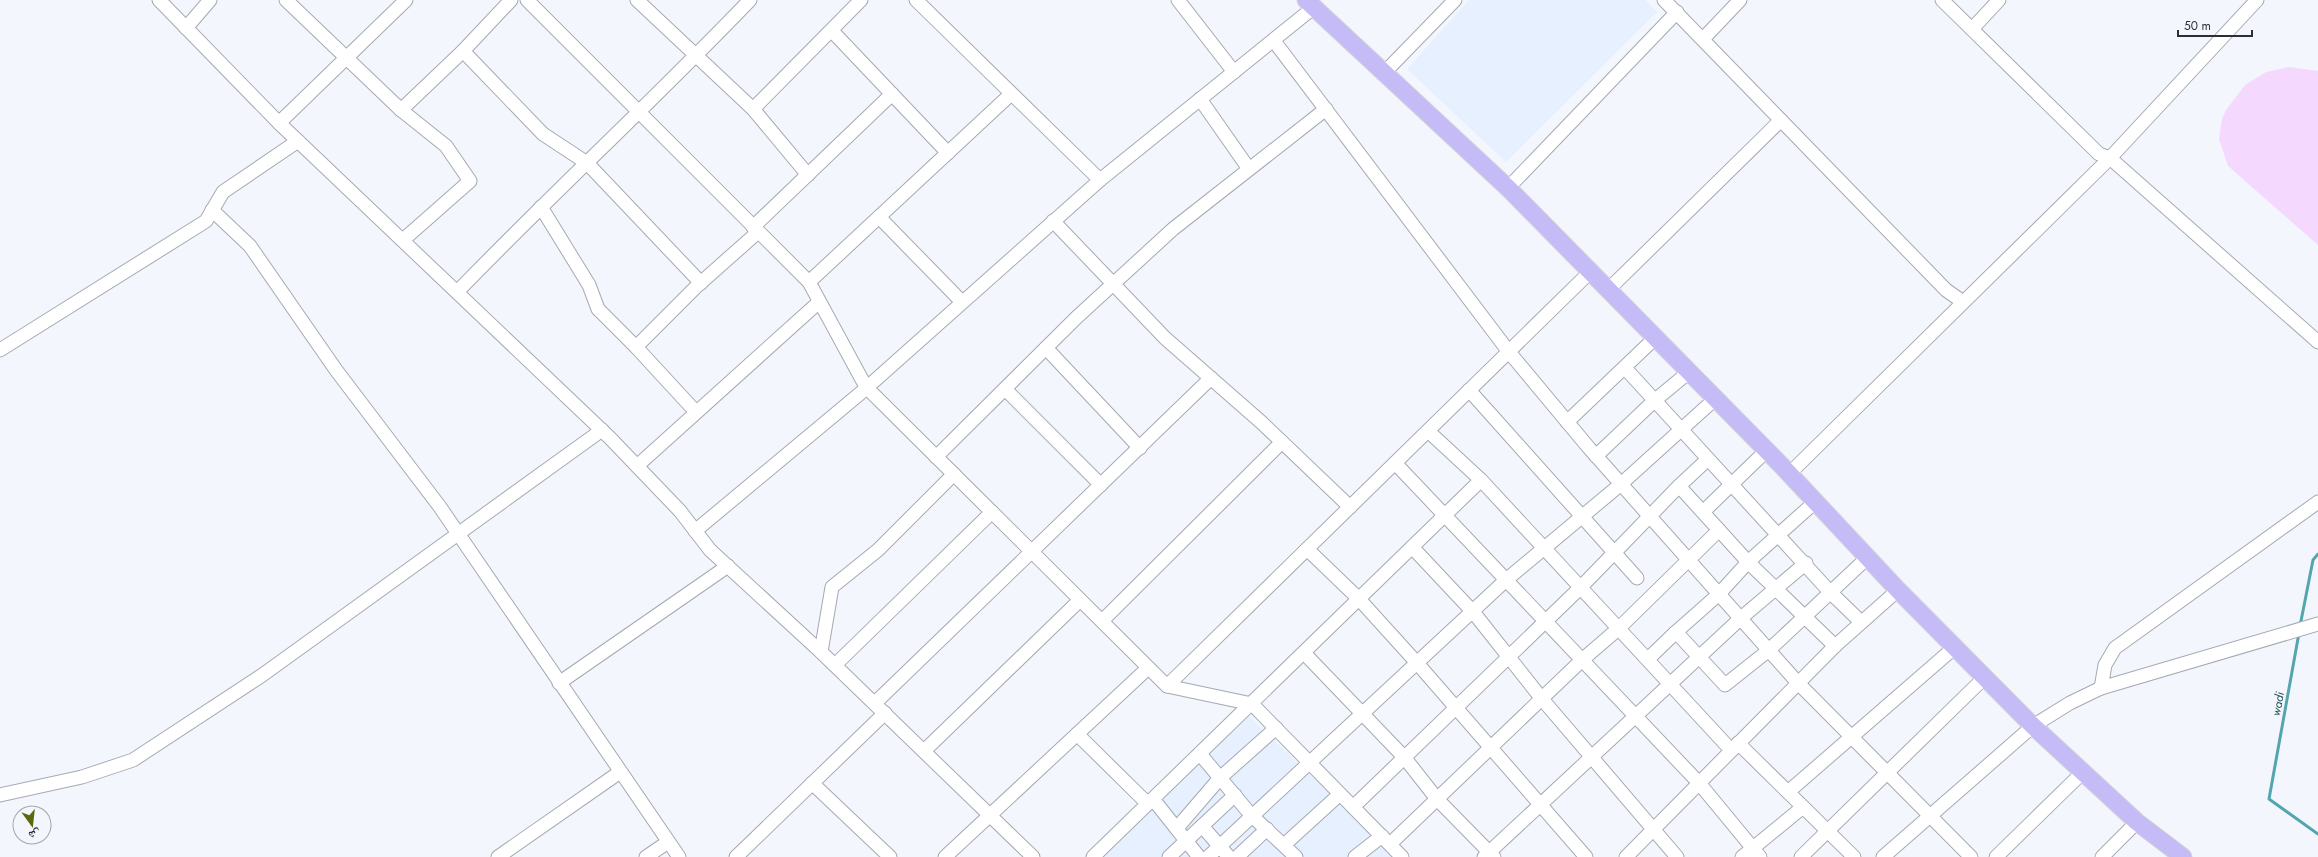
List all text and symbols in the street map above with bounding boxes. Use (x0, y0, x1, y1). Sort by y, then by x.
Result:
scale bar (2178, 12, 2252, 38)
text: 50 m (2184, 17, 2211, 35)
water label: wadi (2267, 690, 2289, 717)
north arrow (12, 805, 52, 845)
text: ش (27, 825, 42, 844)

